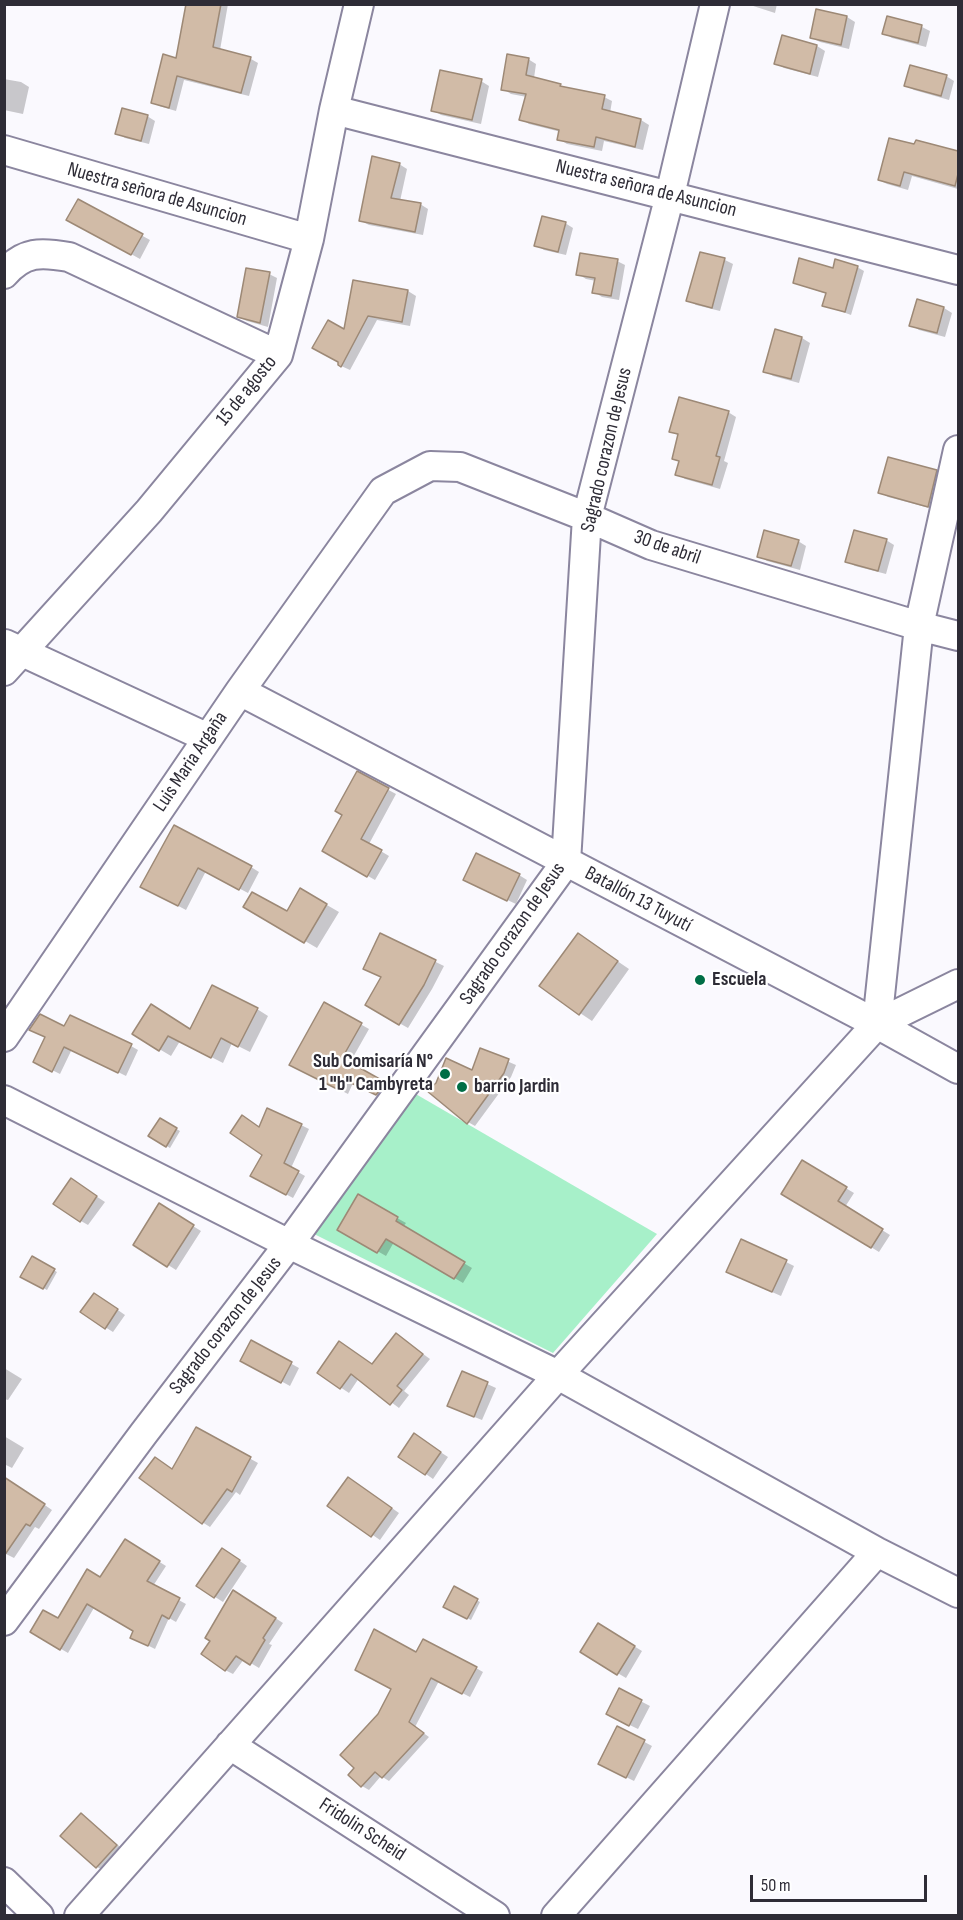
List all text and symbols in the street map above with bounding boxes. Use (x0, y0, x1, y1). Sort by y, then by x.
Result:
street label: Nuestra señora de Asuncion (553, 155, 739, 223)
street label: Nuestra señora de Asuncion (65, 158, 249, 232)
street label: 15 de agosto (212, 351, 282, 431)
street label: Sagrado corazon de Jesus (576, 366, 638, 534)
street label: 30 de abril (630, 525, 704, 571)
street label: Luis Maria Argaña (149, 707, 233, 817)
street label: Sagrado corazon de Jesus (455, 858, 571, 1010)
street label: Batallón 13 Tuyutí (581, 862, 695, 938)
place label: Escuela (712, 968, 766, 992)
marker: Escuela (693, 973, 707, 987)
place label: Sub Comisaría N° 1 "b" Cambyreta (313, 1050, 433, 1097)
marker: Sub Comisaría N° 1 "b" Cambyreta (438, 1067, 452, 1081)
place label: barrio Jardin (474, 1075, 559, 1099)
marker: barrio Jardin (455, 1080, 469, 1094)
street label: Sagrado corazon de Jesus (165, 1252, 287, 1400)
street label: Fridolin Scheid (314, 1793, 410, 1867)
scale bar (753, 1863, 930, 1901)
text: 50 m (761, 1875, 791, 1896)

